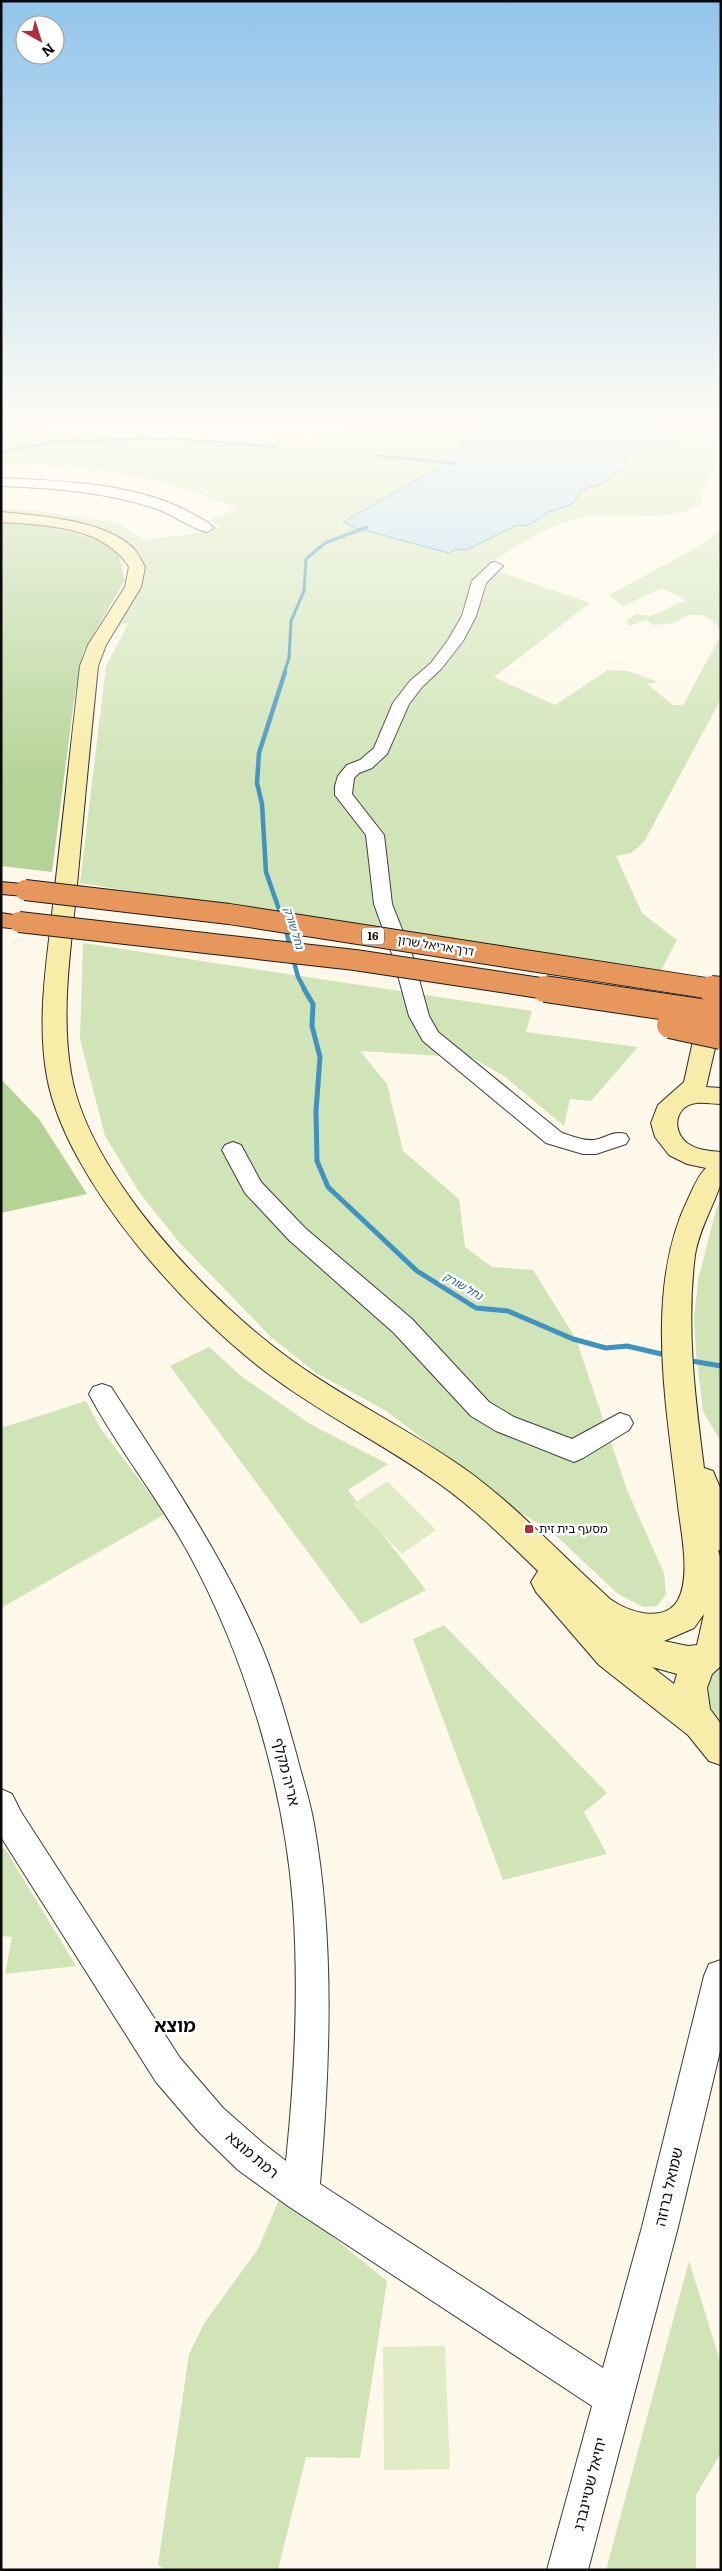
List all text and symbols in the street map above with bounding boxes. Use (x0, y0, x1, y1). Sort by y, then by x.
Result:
north arrow (15, 15, 65, 65)
text: N (38, 39, 60, 63)
water label: נחל שורק (281, 905, 309, 951)
road number: 16 (362, 928, 384, 944)
street label: דרך אריאל שרון (397, 930, 476, 960)
water label: נחל שורק (441, 1267, 487, 1303)
place label: מסעף בית זית (539, 1519, 608, 1537)
marker: מסעף בית זית (523, 1523, 535, 1535)
street label: אריה מקלף (268, 1735, 307, 1808)
district label: מוצא (154, 2011, 196, 2038)
street label: רמת מוצא (221, 2125, 284, 2183)
street label: שמואל ברוזה (647, 2145, 688, 2228)
street label: יחיאל שטיינברג (566, 2435, 611, 2533)

